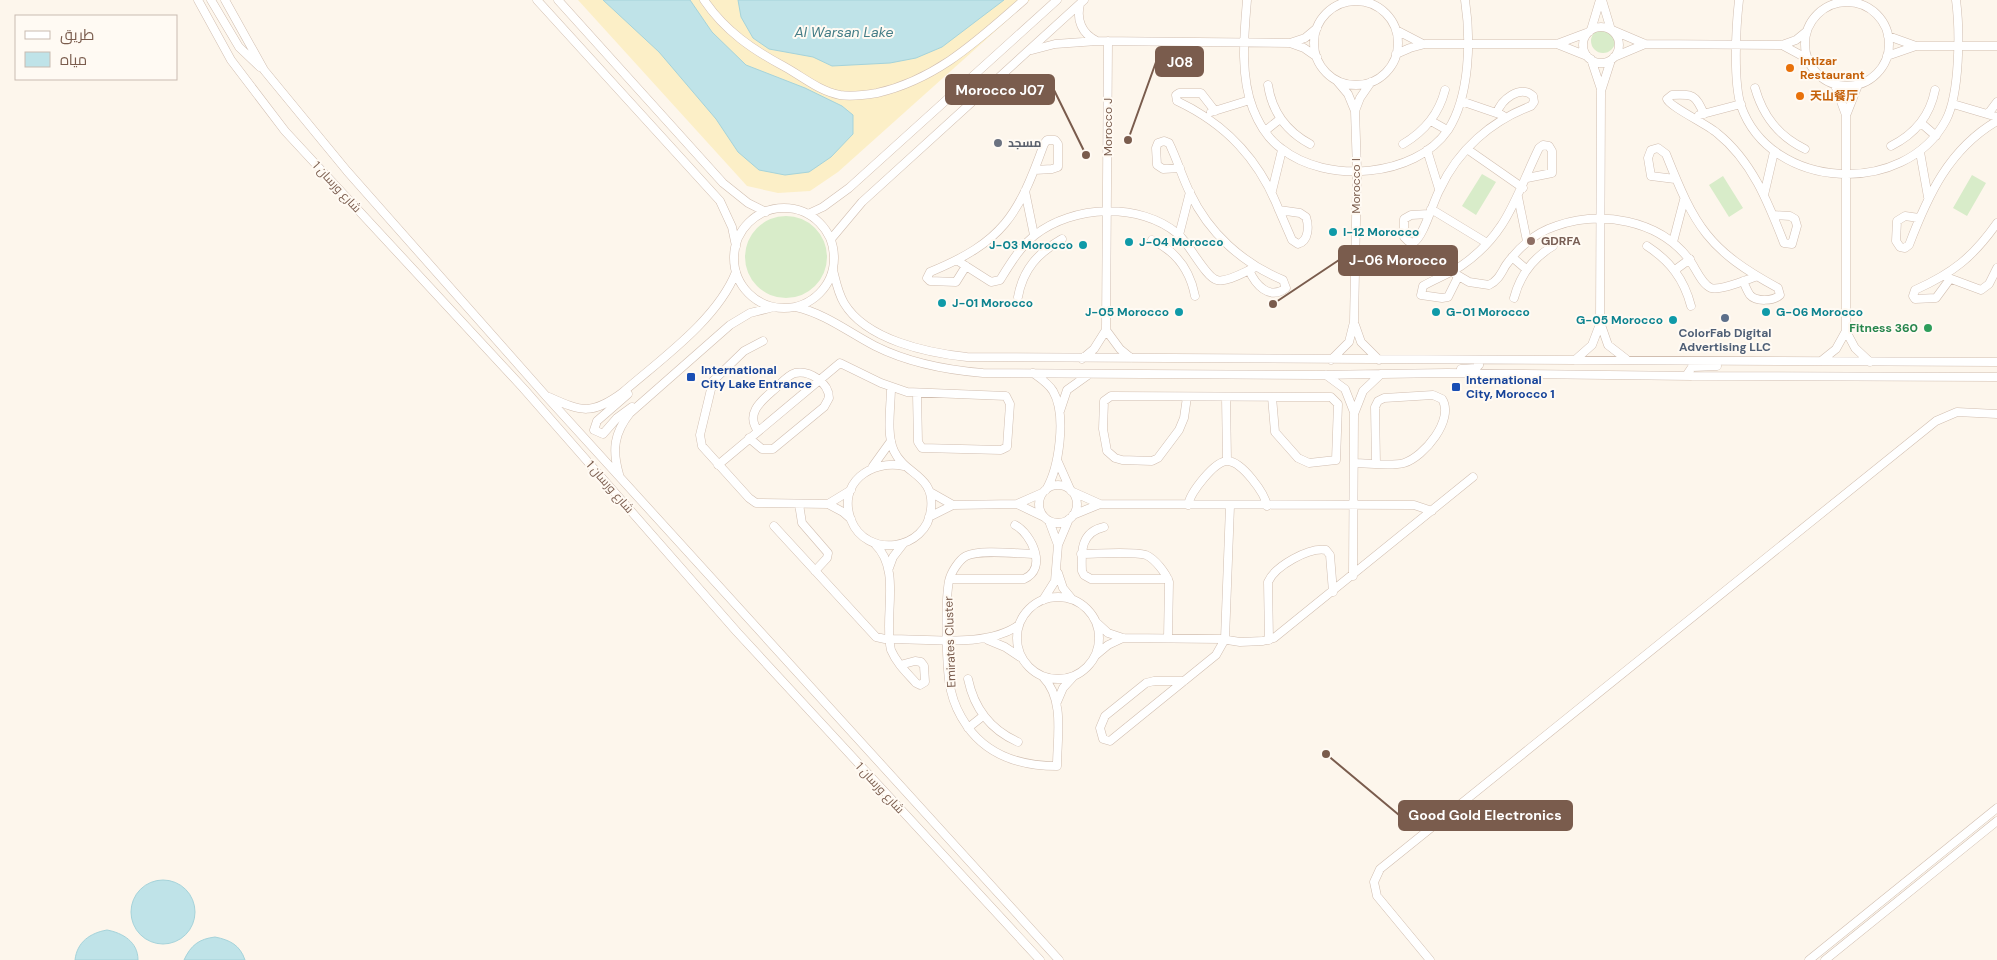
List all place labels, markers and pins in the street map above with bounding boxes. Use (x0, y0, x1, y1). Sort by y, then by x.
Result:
callout: J08 (1156, 47, 1203, 76)
place label: Intizar Restaurant (1800, 53, 1865, 83)
marker: Intizar Restaurant (1784, 62, 1796, 74)
callout: Morocco J07 (946, 75, 1054, 104)
place label: 天山餐厅 (1810, 88, 1858, 104)
marker: 天山餐厅 (1794, 90, 1806, 102)
place label: مسجد (1008, 135, 1041, 151)
marker: مسجد (992, 137, 1004, 149)
place label: I-12 Morocco (1343, 224, 1419, 240)
marker: I-12 Morocco (1327, 226, 1339, 238)
place label: GDRFA (1541, 233, 1581, 249)
place label: J-04 Morocco (1139, 234, 1223, 250)
marker: GDRFA (1525, 235, 1537, 247)
marker: J-04 Morocco (1123, 236, 1135, 248)
place label: J-03 Morocco (989, 237, 1073, 253)
marker: J-03 Morocco (1077, 239, 1089, 251)
callout: J-06 Morocco (1339, 246, 1457, 275)
place label: J-01 Morocco (952, 295, 1033, 311)
marker: J-01 Morocco (936, 297, 948, 309)
place label: J-05 Morocco (1085, 304, 1169, 320)
place label: G-01 Morocco (1446, 304, 1530, 320)
place label: G-06 Morocco (1776, 304, 1863, 320)
marker: J-05 Morocco (1173, 306, 1185, 318)
marker: G-01 Morocco (1430, 306, 1442, 318)
marker: G-06 Morocco (1760, 306, 1772, 318)
place label: G-05 Morocco (1576, 312, 1663, 328)
marker: ColorFab Digital Advertising LLC (1719, 312, 1731, 324)
marker: G-05 Morocco (1667, 314, 1679, 326)
place label: Fitness 360 (1849, 320, 1918, 336)
marker: Fitness 360 (1922, 322, 1934, 334)
place label: ColorFab Digital Advertising LLC (1678, 325, 1772, 355)
place label: International City Lake Entrance (701, 362, 812, 392)
marker: International City Lake Entrance (685, 371, 697, 383)
place label: International City, Morocco 1 (1466, 372, 1555, 402)
marker: International City, Morocco 1 (1450, 381, 1462, 393)
callout: Good Gold Electronics (1399, 801, 1572, 830)

